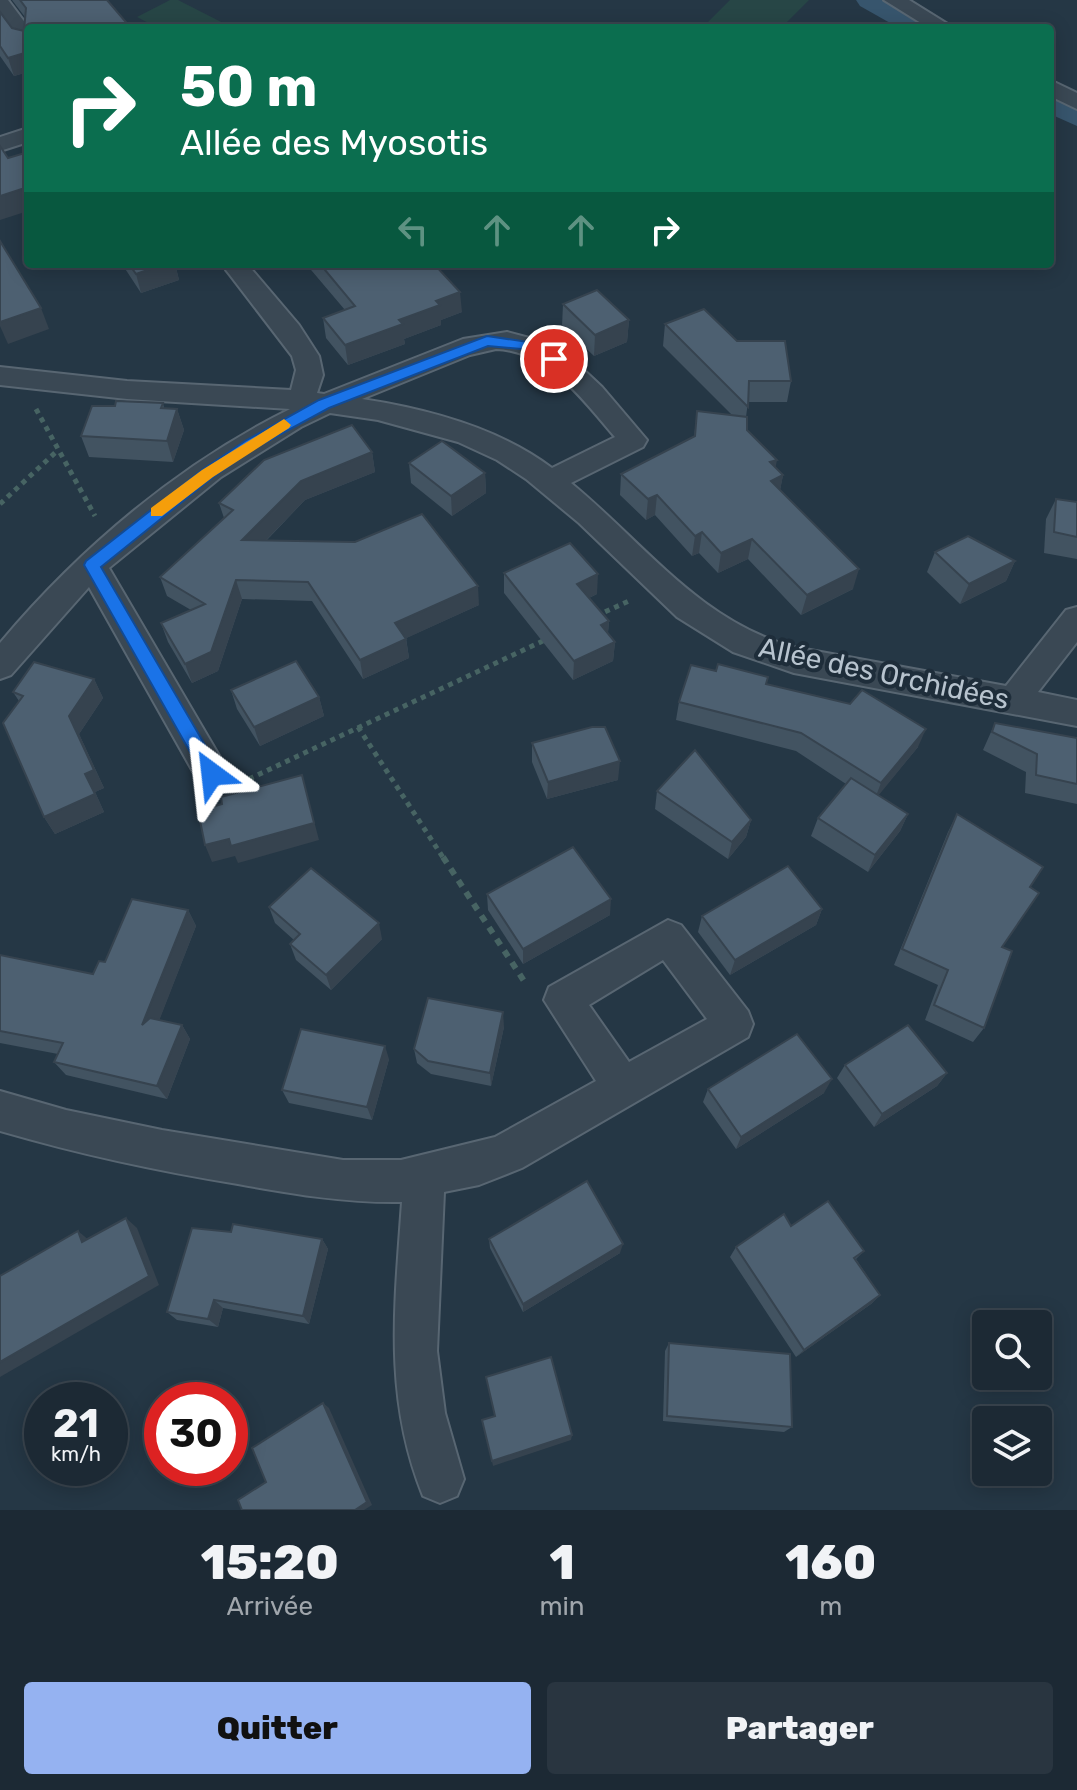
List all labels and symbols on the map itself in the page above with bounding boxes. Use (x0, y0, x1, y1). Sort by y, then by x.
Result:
pin (520, 325, 588, 393)
street label: Allée des Orchidées (756, 631, 1012, 716)
position arrow (170, 732, 254, 816)
speed limit sign: 30 (144, 1382, 248, 1486)

